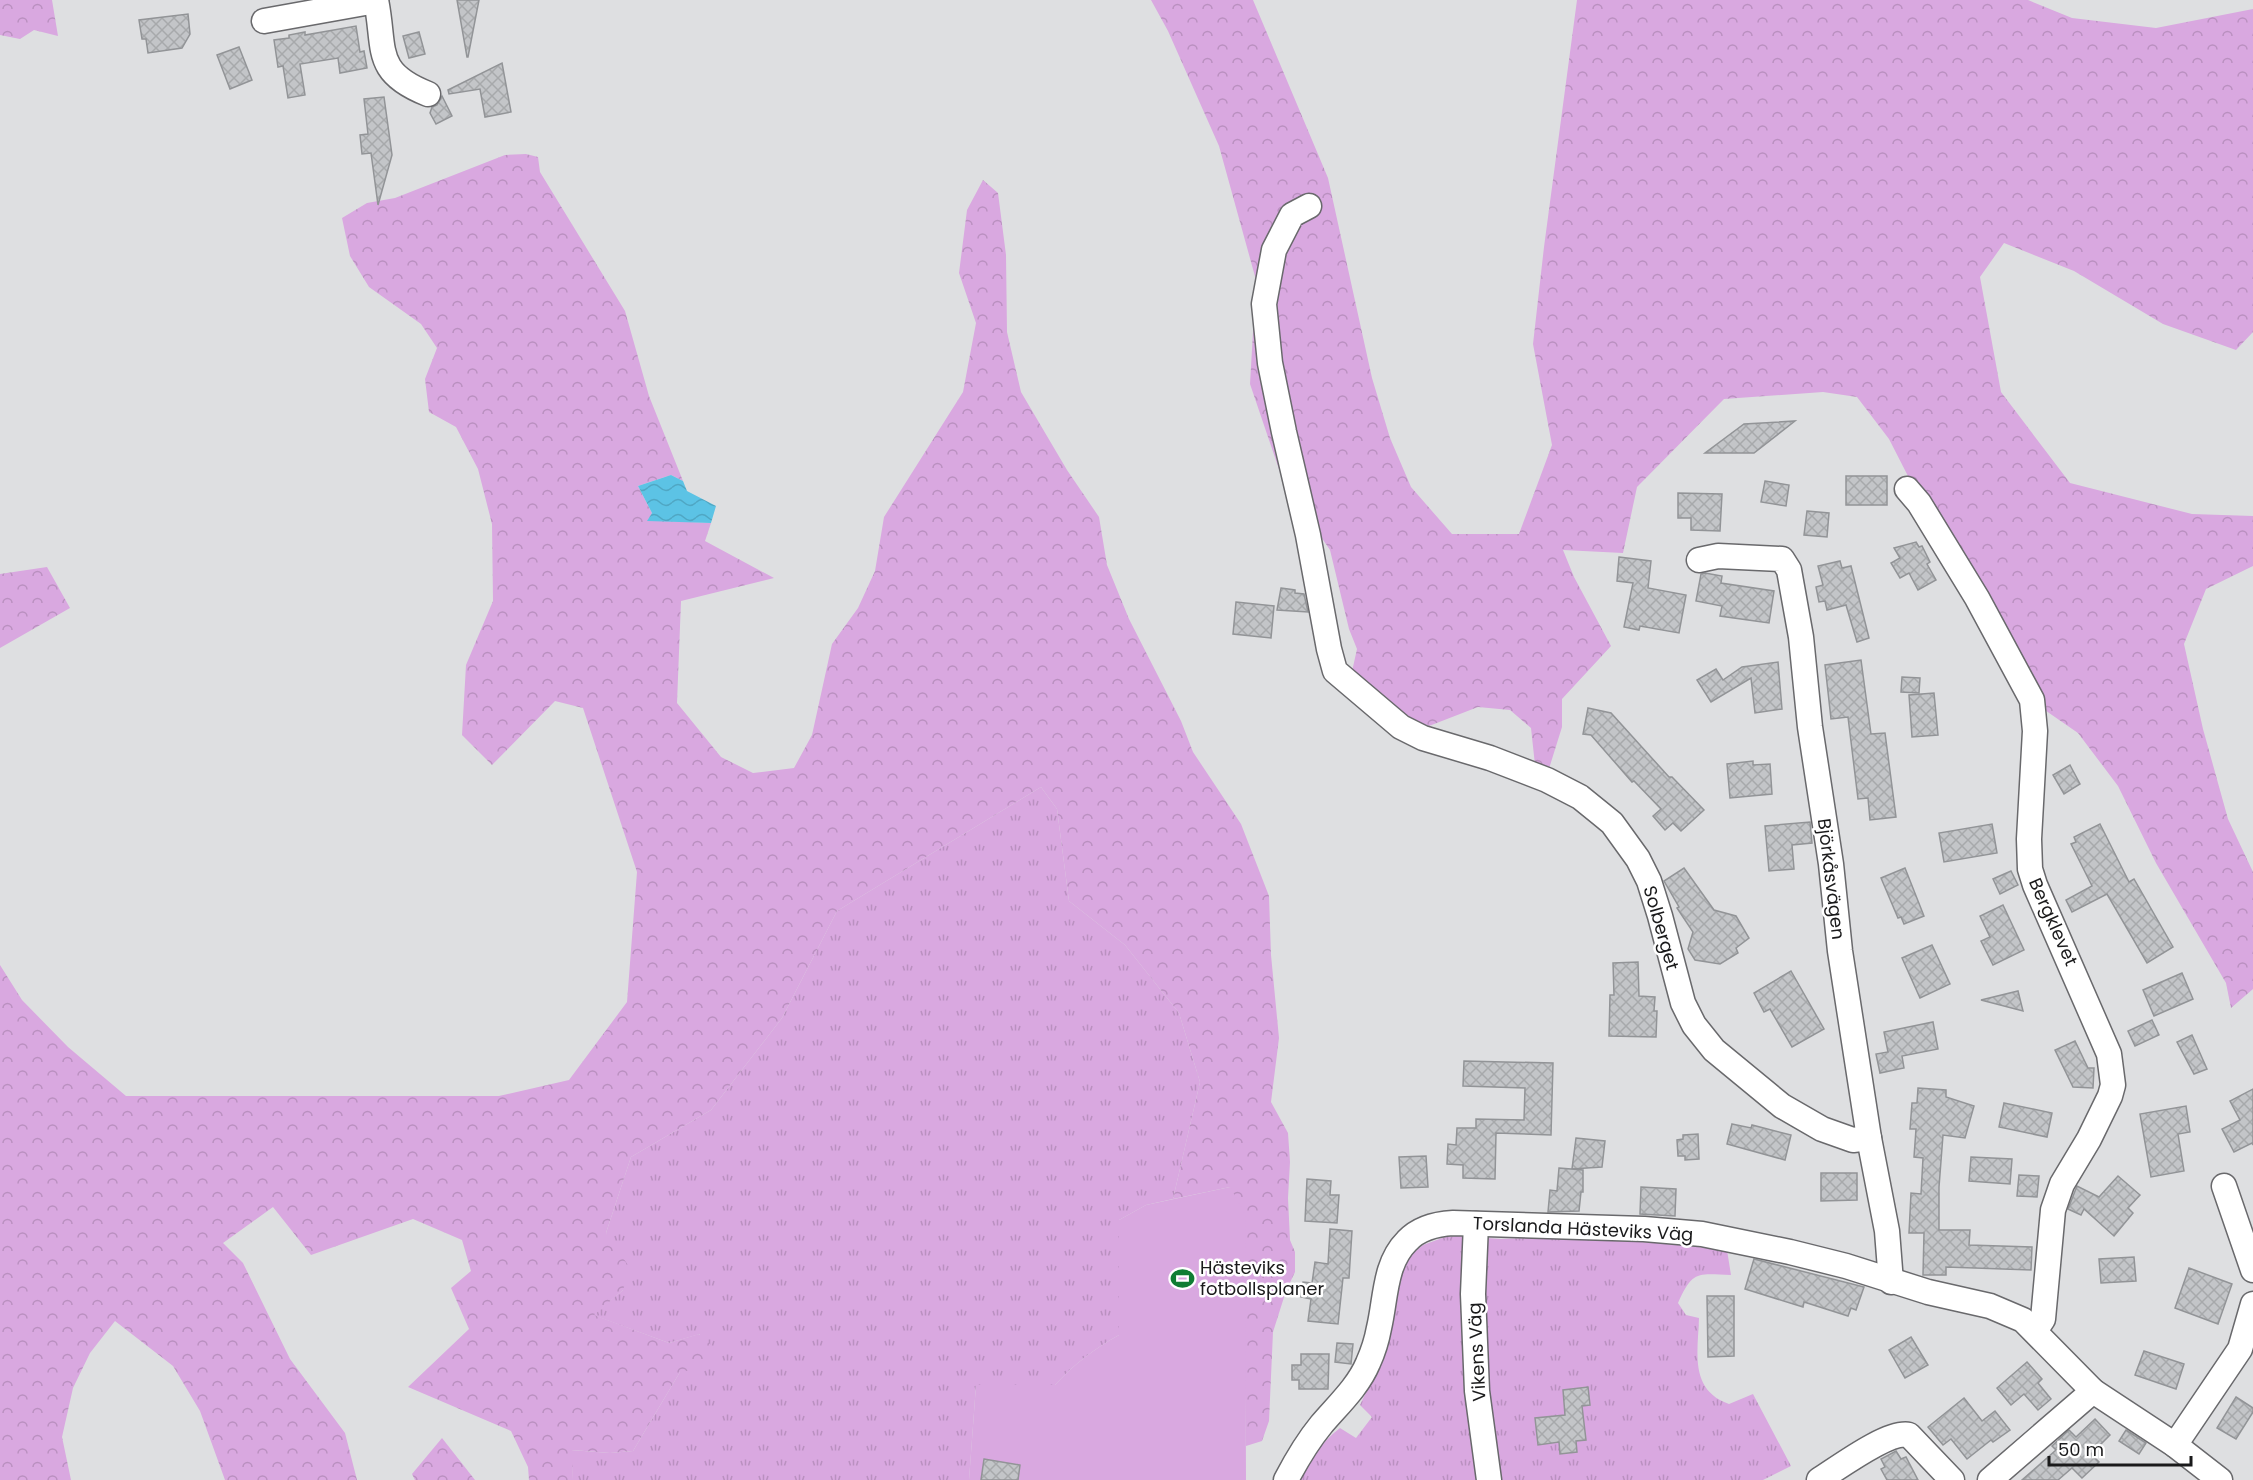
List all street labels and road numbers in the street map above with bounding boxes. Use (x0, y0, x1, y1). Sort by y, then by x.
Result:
street label: Björkåsvägen (1812, 817, 1851, 941)
street label: Bergklevet (2023, 874, 2084, 970)
street label: Solberget (1638, 883, 1685, 973)
street label: Torslanda Hästeviks Väg (1472, 1210, 1694, 1247)
street label: Vikens Väg (1461, 1302, 1492, 1402)

